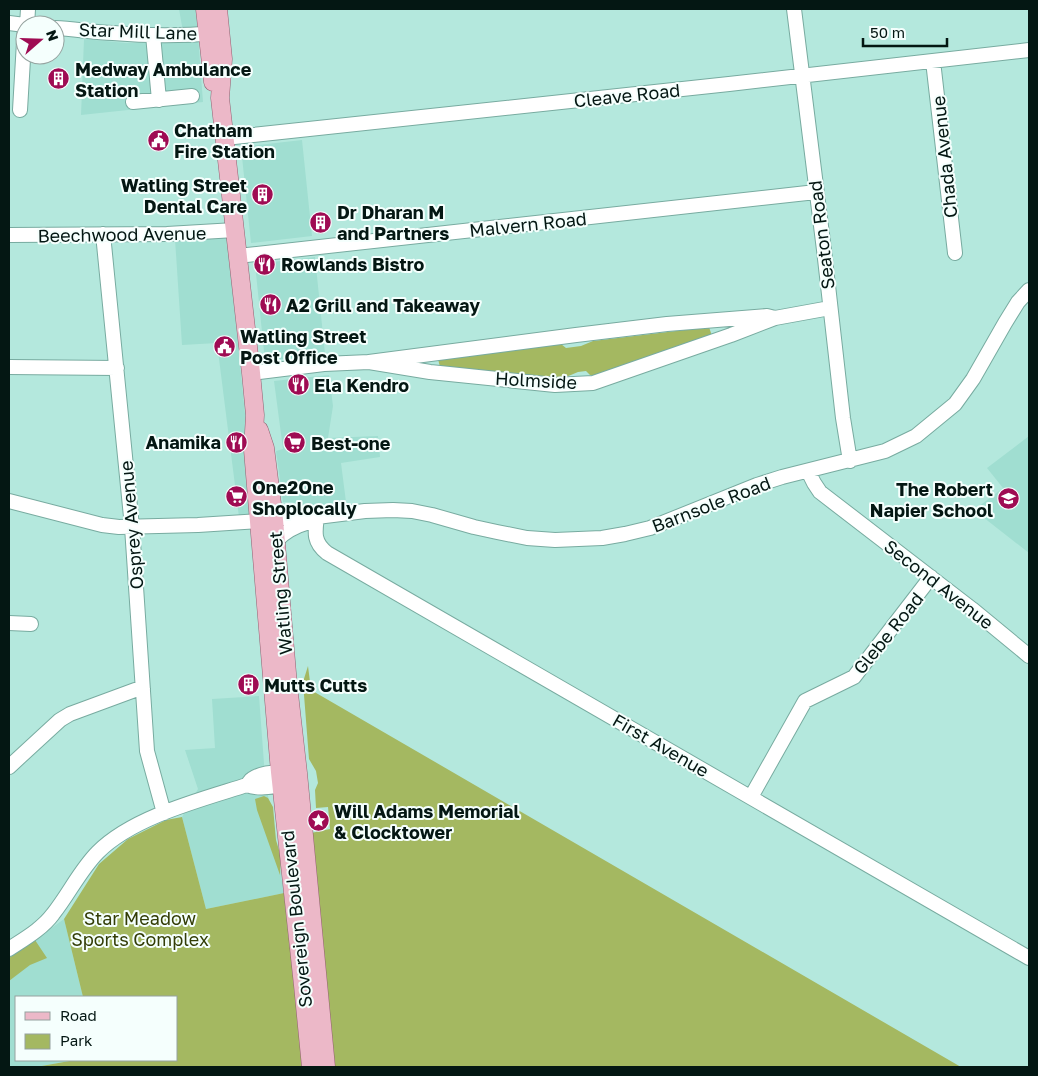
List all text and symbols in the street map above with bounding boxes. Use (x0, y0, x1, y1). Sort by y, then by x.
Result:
north arrow (15, 15, 65, 65)
scale bar (863, 15, 947, 47)
street label: Star Mill Lane (78, 18, 198, 44)
text: 50 m (870, 23, 905, 41)
text: N (43, 27, 62, 43)
place label: Medway Ambulance Station (75, 58, 252, 101)
building icon: Medway Ambulance Station (47, 67, 71, 91)
street label: Cleave Road (573, 78, 681, 112)
street label: Chada Avenue (927, 95, 961, 219)
place label: Chatham Fire Station (174, 119, 275, 162)
public building icon: Chatham Fire Station (146, 128, 170, 152)
place label: Watling Street Dental Care (121, 174, 247, 217)
street label: Seaton Road (803, 179, 839, 291)
building icon: Watling Street Dental Care (251, 183, 275, 207)
place label: Dr Dharan M and Partners (337, 201, 449, 244)
street label: Malvern Road (468, 207, 588, 241)
building icon: Dr Dharan M and Partners (309, 210, 333, 234)
street label: Beechwood Avenue (37, 222, 207, 246)
restaurant icon: Rowlands Bistro (253, 252, 277, 276)
place label: Rowlands Bistro (281, 253, 424, 275)
restaurant icon: A2 Grill and Takeaway (258, 293, 282, 317)
place label: A2 Grill and Takeaway (286, 294, 480, 316)
place label: Watling Street Post Office (240, 325, 366, 368)
public building icon: Watling Street Post Office (212, 334, 236, 358)
street label: Holmside (494, 367, 578, 393)
restaurant icon: Ela Kendro (286, 373, 310, 397)
place label: Ela Kendro (314, 374, 409, 396)
restaurant icon: Anamika (225, 430, 249, 454)
place label: Anamika (146, 431, 221, 453)
supermarket icon: Best-one (283, 431, 307, 455)
place label: Best-one (311, 432, 391, 454)
street label: Osprey Avenue (114, 460, 148, 590)
street label: Barnsole Road (649, 471, 773, 537)
place label: One2One Shoplocally (252, 476, 357, 519)
place label: The Robert Napier School (870, 478, 993, 521)
supermarket icon: One2One Shoplocally (224, 485, 248, 509)
school or university icon: The Robert Napier School (997, 487, 1021, 511)
street label: Watling Street (264, 530, 296, 656)
street label: Second Avenue (880, 534, 998, 634)
street label: Glebe Road (848, 588, 928, 678)
building icon: Mutts Cutts (236, 673, 260, 697)
place label: Mutts Cutts (264, 674, 367, 696)
street label: First Avenue (609, 709, 713, 781)
place label: Will Adams Memorial & Clocktower (334, 800, 520, 843)
place icon: Will Adams Memorial & Clocktower (306, 809, 330, 833)
street label: Sovereign Boulevard (276, 829, 316, 1009)
park label: Star Meadow Sports Complex (71, 907, 209, 950)
legend (15, 996, 178, 1061)
text: Road (60, 1006, 97, 1024)
text: Park (60, 1031, 93, 1049)

